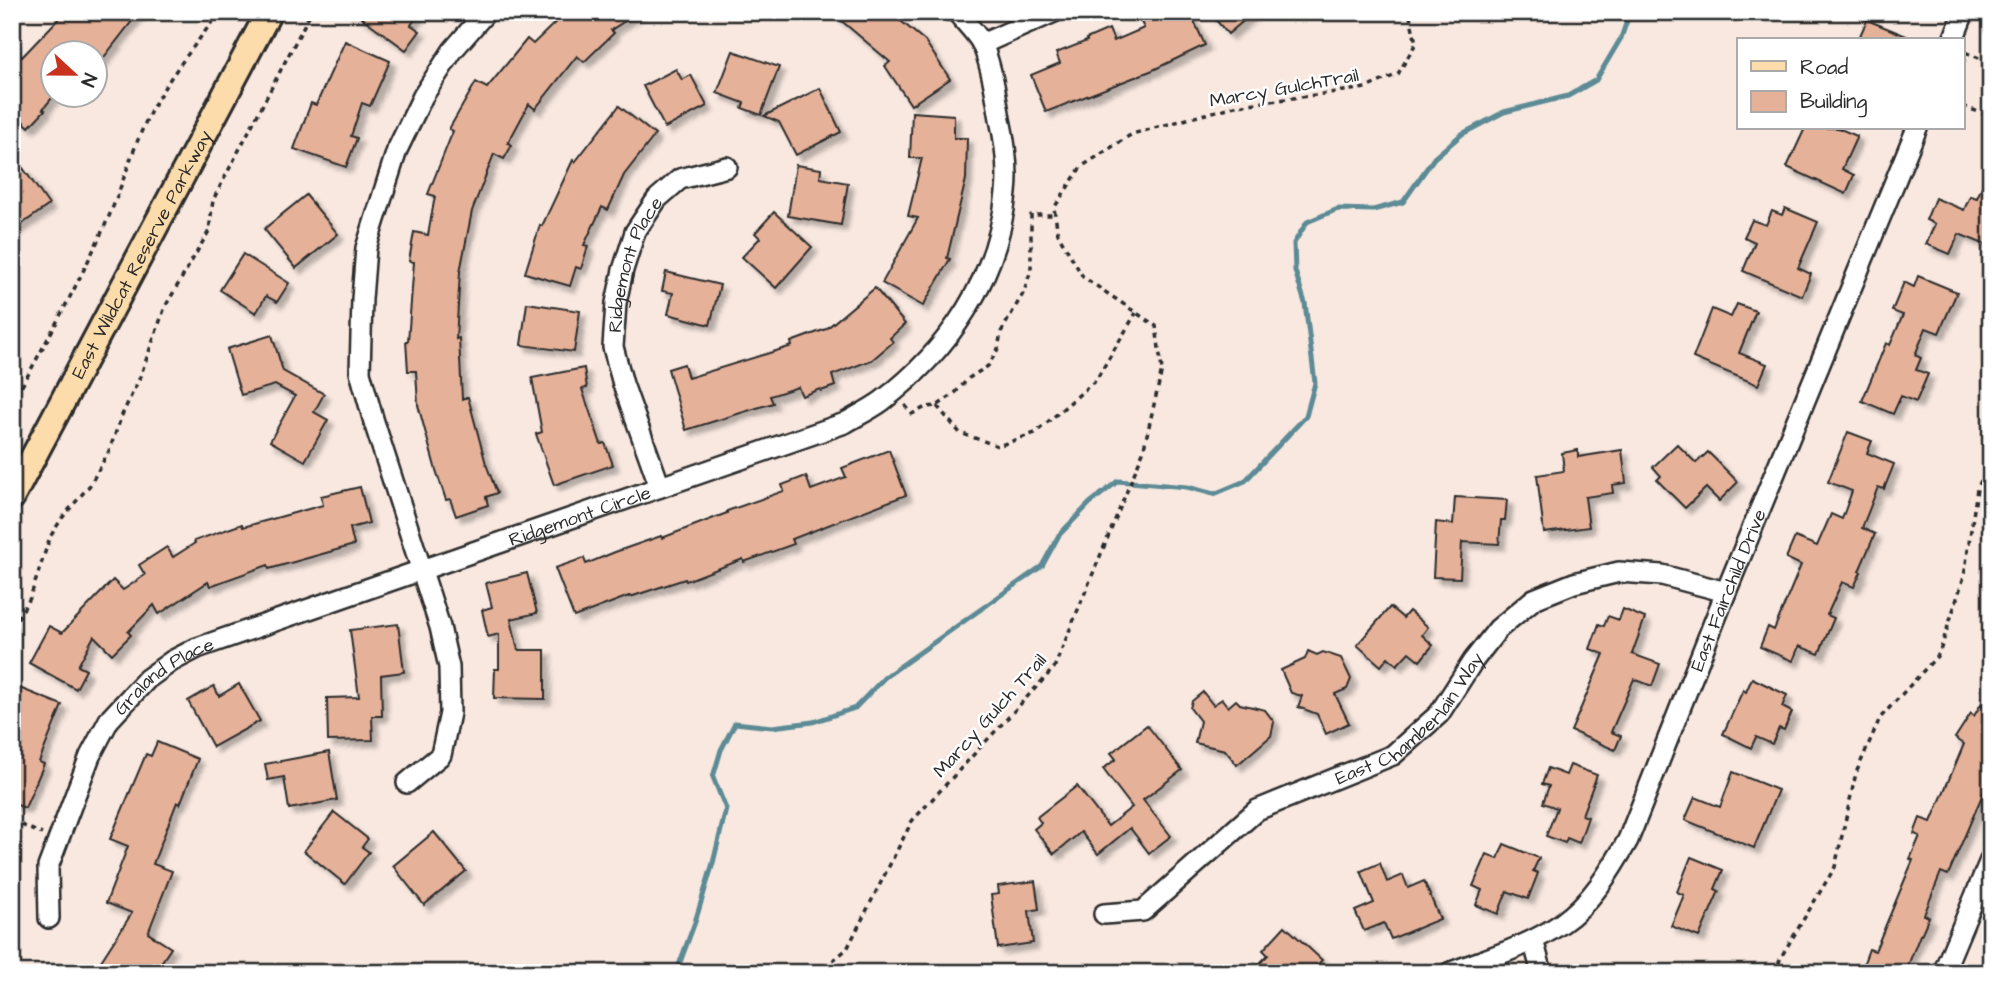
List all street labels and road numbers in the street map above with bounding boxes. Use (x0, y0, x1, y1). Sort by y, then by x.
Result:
street label: Marcy GulchTrail (1208, 62, 1361, 116)
street label: East Wildcat Reserve Parkway (65, 125, 220, 384)
street label: Ridgemont Place (602, 192, 670, 334)
street label: Ridgemont Circle (505, 480, 654, 554)
street label: East Fairchild Drive (1684, 505, 1774, 675)
street label: Graland Place (108, 631, 218, 722)
street label: East Chamberlain Way (1331, 646, 1491, 792)
street label: Marcy Gulch Trail (927, 648, 1054, 785)

